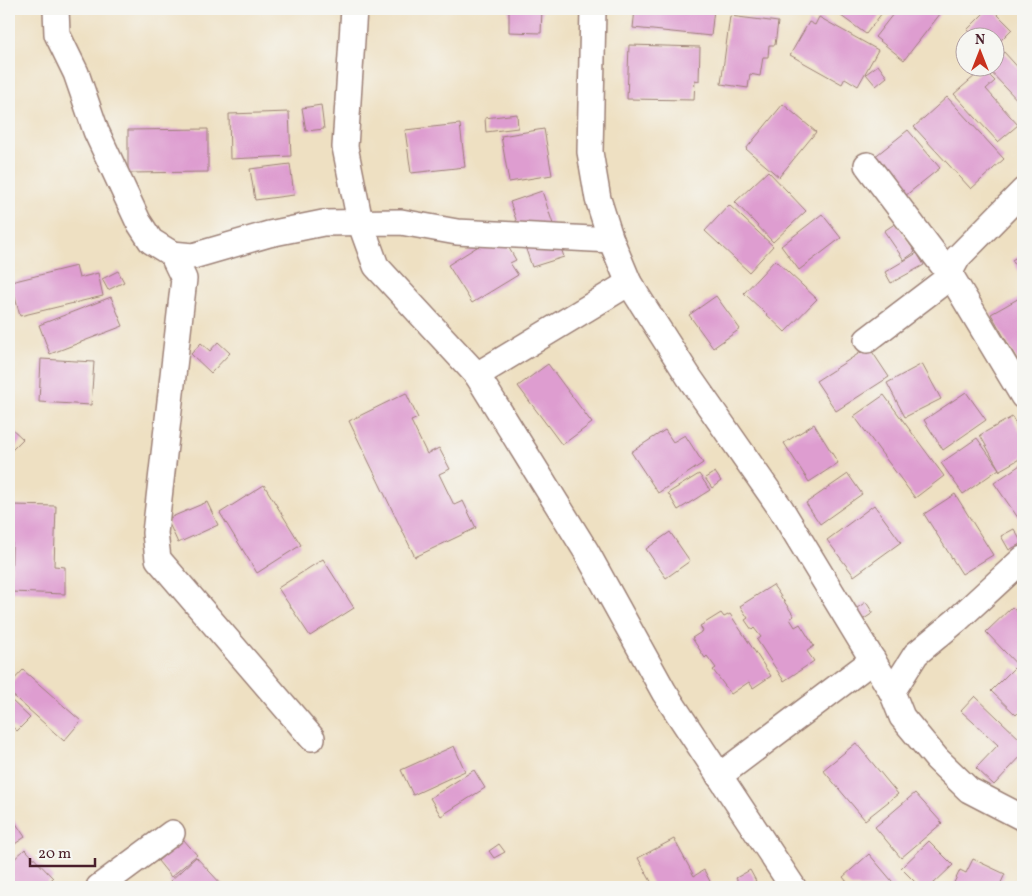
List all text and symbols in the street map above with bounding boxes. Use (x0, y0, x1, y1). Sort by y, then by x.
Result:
north arrow (954, 28, 1004, 78)
text: N (975, 31, 985, 50)
scale bar (30, 836, 95, 868)
text: 20 m (38, 844, 71, 865)

